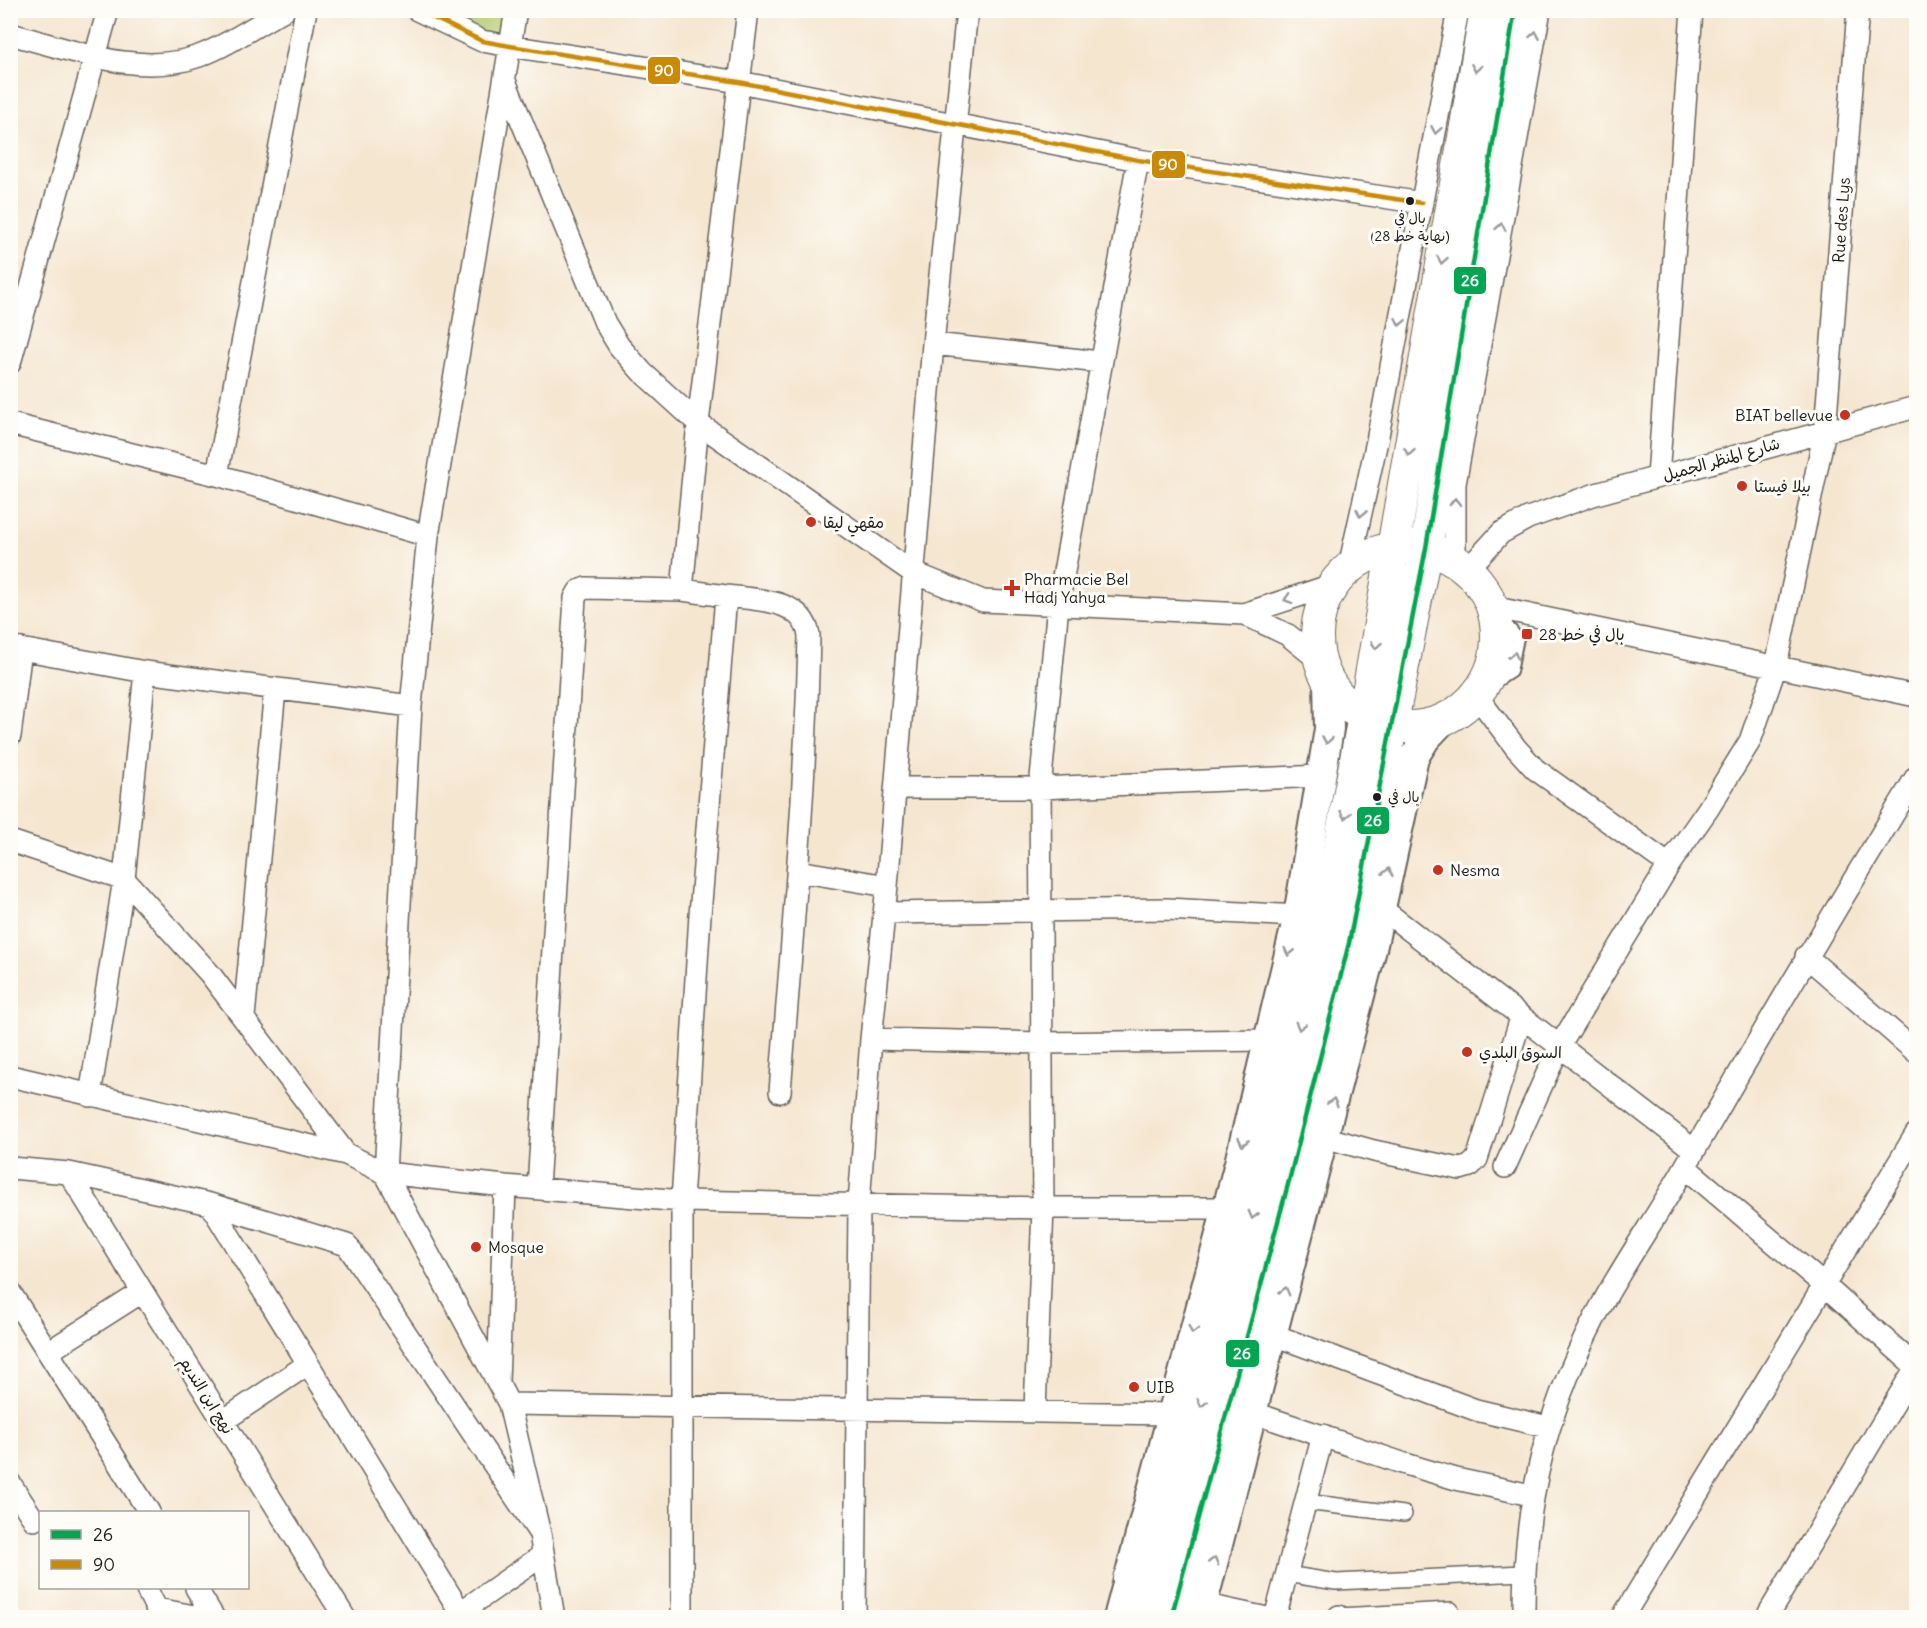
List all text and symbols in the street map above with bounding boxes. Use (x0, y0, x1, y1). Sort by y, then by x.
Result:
one-way arrow (1529, 31, 1541, 40)
line badge: 90 (647, 56, 681, 85)
text: 90 (654, 60, 674, 80)
one-way arrow (1470, 63, 1483, 73)
one-way arrow (1430, 125, 1443, 135)
line badge: 90 (1151, 150, 1186, 179)
text: 90 (1158, 154, 1178, 174)
street label: Rue des Lys (1828, 177, 1854, 263)
marker: بال في (نهاية خط 28) (1404, 195, 1416, 207)
place label: بال في (نهاية خط 28) (1370, 209, 1450, 245)
one-way arrow (1494, 223, 1507, 233)
one-way arrow (1437, 256, 1449, 265)
line badge: 26 (1453, 266, 1487, 295)
text: 26 (1461, 270, 1479, 290)
one-way arrow (1394, 316, 1407, 326)
place label: BIAT bellevue (1735, 405, 1833, 425)
marker: BIAT bellevue (1838, 408, 1852, 422)
street label: شارع المنظر الجميل (1660, 433, 1782, 487)
one-way arrow (1403, 447, 1416, 457)
place label: بيلا فيستا (1754, 476, 1811, 496)
marker: بيلا فيستا (1735, 479, 1749, 493)
one-way arrow (1449, 498, 1461, 507)
one-way arrow (1355, 507, 1368, 517)
place label: مقهي ليقا (823, 512, 884, 537)
marker: مقهي ليقا (804, 515, 818, 529)
place label: Pharmacie Bel Hadj Yahya (1024, 569, 1128, 607)
marker: Pharmacie Bel Hadj Yahya (1005, 581, 1019, 595)
one-way arrow (1283, 591, 1294, 604)
place label: بال في خط 28 (1539, 624, 1625, 646)
marker: بال في خط 28 (1520, 627, 1534, 641)
one-way arrow (1371, 640, 1383, 649)
one-way arrow (1507, 651, 1520, 661)
one-way arrow (1321, 734, 1334, 744)
place label: بال في (1388, 788, 1419, 808)
marker: بال في (1371, 791, 1383, 803)
line badge: 26 (1356, 806, 1390, 835)
one-way arrow (1339, 809, 1352, 819)
text: 26 (1364, 810, 1382, 830)
place label: Nesma (1450, 860, 1500, 880)
marker: Nesma (1431, 863, 1445, 877)
one-way arrow (1381, 867, 1394, 877)
one-way arrow (1283, 947, 1296, 957)
one-way arrow (1295, 1021, 1308, 1031)
place label: السوق البلدي (1479, 1042, 1562, 1064)
marker: السوق البلدي (1460, 1045, 1474, 1059)
one-way arrow (1326, 1097, 1338, 1108)
one-way arrow (1238, 1137, 1251, 1147)
one-way arrow (1247, 1210, 1260, 1220)
place label: Mosque (488, 1237, 544, 1257)
marker: Mosque (469, 1240, 483, 1254)
one-way arrow (1277, 1286, 1290, 1296)
one-way arrow (1187, 1325, 1200, 1335)
line badge: 26 (1225, 1339, 1260, 1368)
text: 26 (1233, 1343, 1251, 1363)
street label: نهج ابن النديم (173, 1352, 239, 1439)
place label: UIB (1146, 1377, 1174, 1397)
marker: UIB (1127, 1380, 1141, 1394)
one-way arrow (1197, 1398, 1210, 1408)
legend (39, 1511, 249, 1589)
text: 26 (93, 1523, 113, 1546)
text: 90 (93, 1553, 115, 1576)
one-way arrow (1207, 1556, 1219, 1567)

